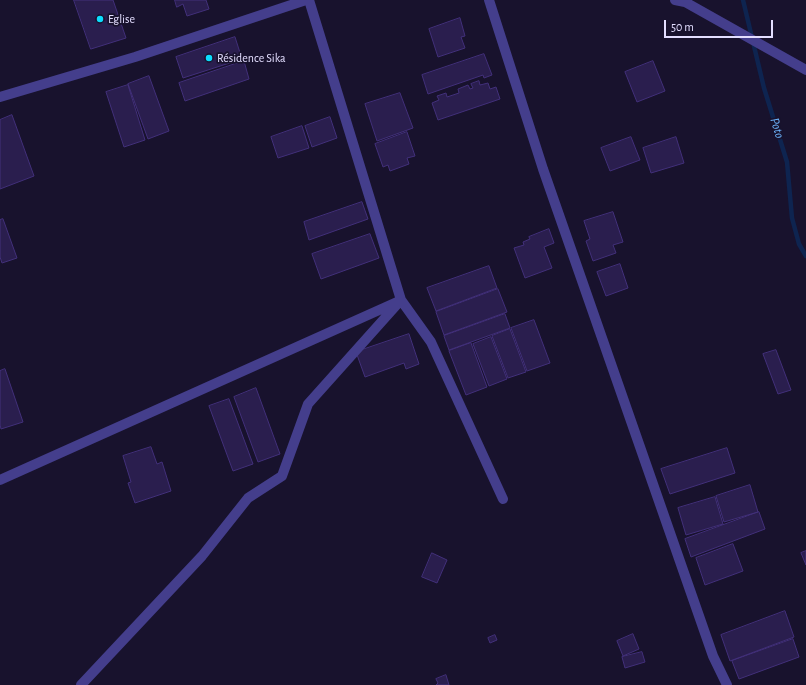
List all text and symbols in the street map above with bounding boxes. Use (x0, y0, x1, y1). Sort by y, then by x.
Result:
place label: Eglise (108, 12, 135, 26)
scale bar (666, 12, 775, 38)
marker: Eglise (95, 14, 105, 24)
text: 50 m (671, 21, 694, 33)
place label: Résidence Sika (217, 51, 286, 65)
marker: Résidence Sika (204, 53, 214, 63)
water label: Poto (767, 116, 787, 140)

